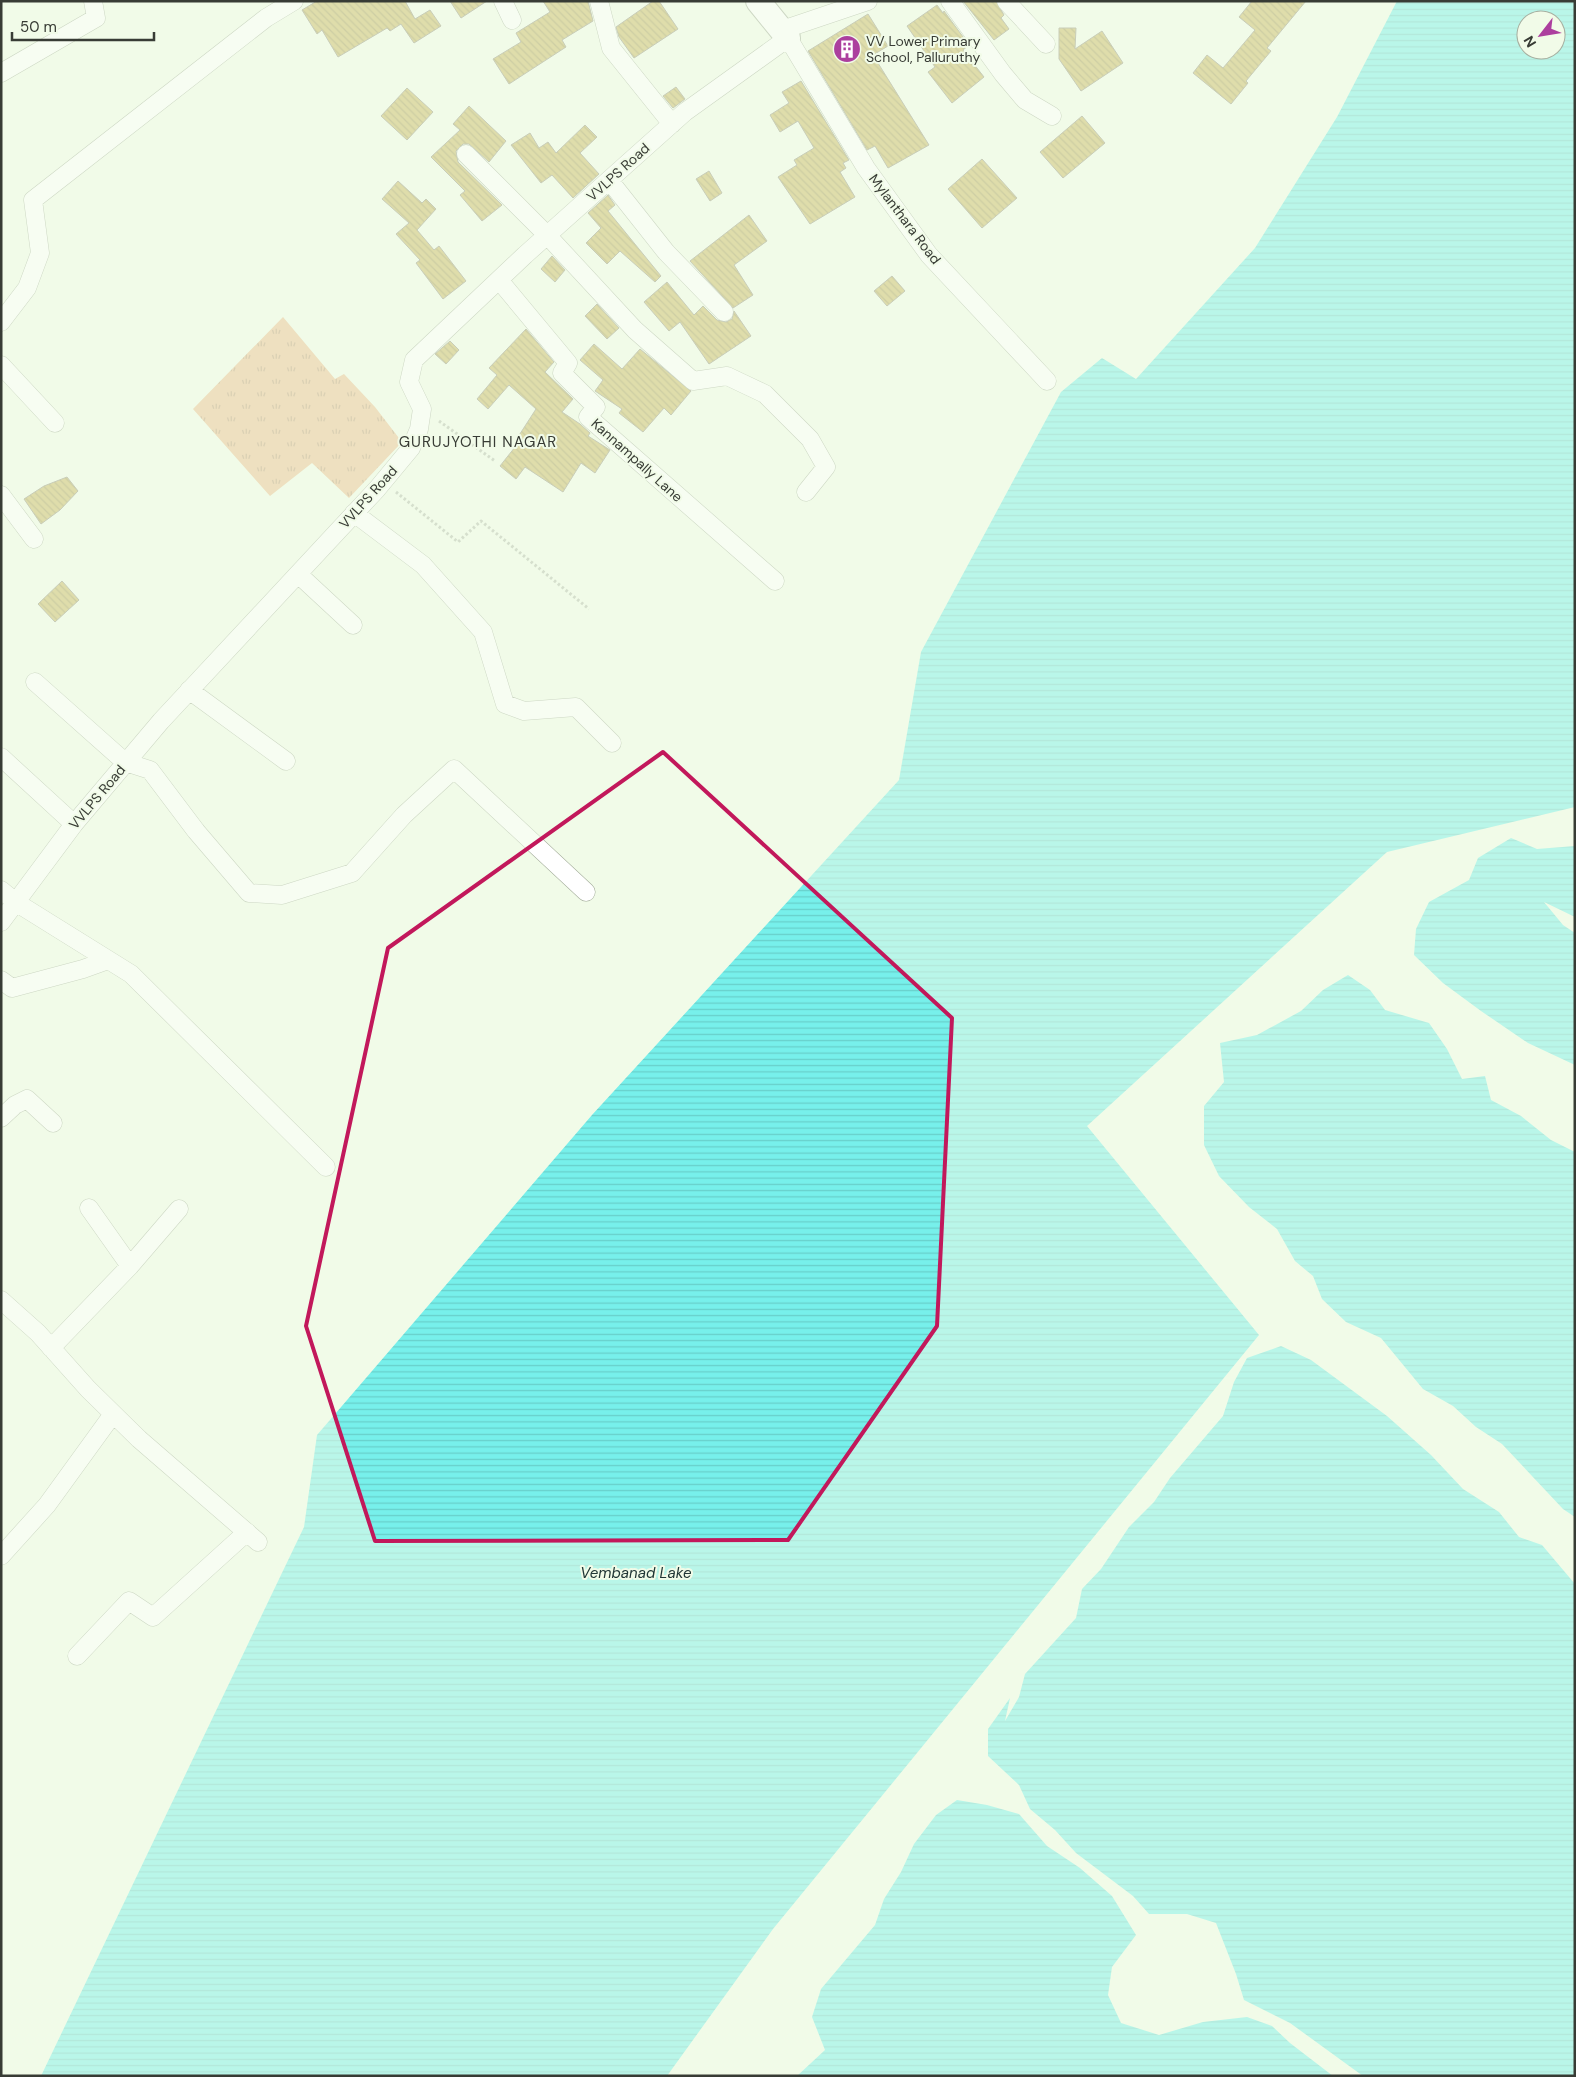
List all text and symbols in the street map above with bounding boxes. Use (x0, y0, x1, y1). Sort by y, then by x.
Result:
scale bar (12, 10, 155, 42)
north arrow (1516, 10, 1566, 60)
text: 50 m (20, 17, 57, 37)
place label: VV Lower Primary School, Palluruthy (866, 32, 981, 66)
text: N (1520, 33, 1540, 51)
building icon: VV Lower Primary School, Palluruthy (832, 34, 862, 64)
street label: VVLPS Road (583, 139, 653, 205)
street label: Mylanthara Road (865, 170, 945, 268)
street label: Kannampally Lane (588, 414, 686, 506)
district label: GURUJYOTHI NAGAR (399, 432, 557, 452)
street label: VVLPS Road (335, 462, 401, 532)
street label: VVLPS Road (65, 761, 129, 833)
water label: Vembanad Lake (580, 1563, 692, 1583)

